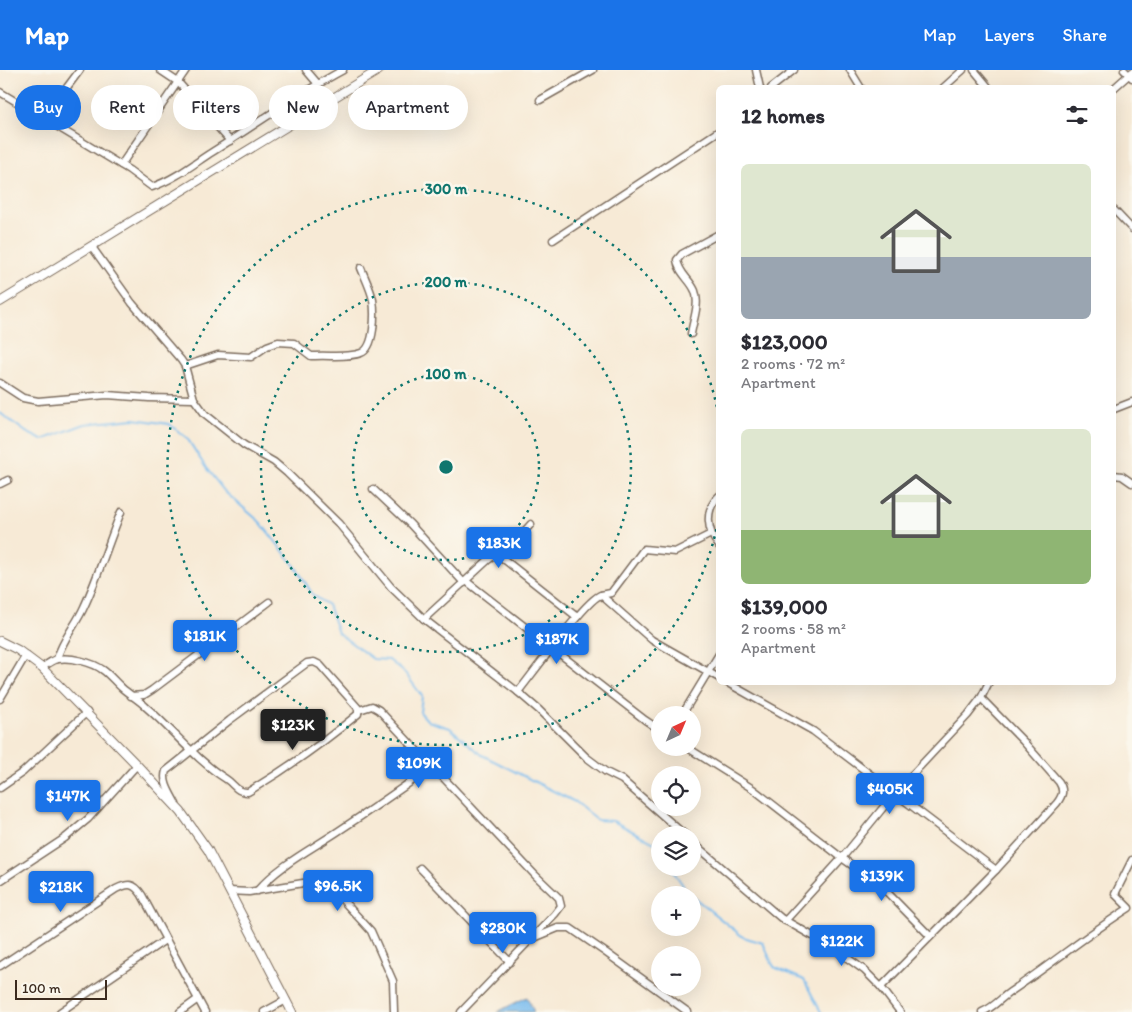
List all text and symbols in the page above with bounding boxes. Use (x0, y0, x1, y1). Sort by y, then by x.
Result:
text: Map (25, 21, 69, 50)
text: Map (923, 24, 956, 46)
text: Layers (984, 24, 1034, 46)
text: Share (1062, 24, 1107, 46)
chip: Buy (15, 85, 81, 130)
chip: Rent (91, 85, 163, 130)
chip: Filters (173, 85, 259, 130)
chip: New (269, 85, 338, 130)
chip: Apartment (348, 85, 468, 130)
icon: filters (1063, 101, 1091, 129)
text: 12 homes (741, 103, 825, 128)
text: 300 m (425, 180, 468, 198)
icon: home (871, 196, 961, 286)
text: 200 m (425, 273, 468, 291)
text: $123,000 (741, 329, 828, 354)
text: 2 rooms · 72 m² (741, 354, 845, 373)
text: 100 m (425, 365, 467, 383)
text: Apartment (741, 373, 816, 392)
centre of rings (437, 458, 455, 476)
icon: home (871, 461, 961, 551)
pin: $183K (464, 526, 534, 569)
text: $183K (477, 533, 521, 552)
text: $139,000 (741, 594, 828, 619)
text: 2 rooms · 58 m² (741, 619, 846, 638)
pin: $181K (170, 620, 240, 662)
pin: $187K (522, 622, 592, 665)
text: $181K (184, 626, 226, 645)
text: $187K (536, 629, 578, 648)
text: Apartment (741, 638, 816, 657)
north arrow (651, 706, 701, 756)
map controls (651, 706, 701, 996)
pin: $123K (258, 708, 328, 751)
text: $123K (272, 715, 314, 734)
pin: $109K (384, 746, 454, 789)
text: $109K (397, 753, 441, 772)
button: locate (651, 766, 701, 816)
pin: $405K (855, 772, 925, 815)
text: $405K (867, 779, 913, 798)
pin: $147K (33, 780, 103, 822)
text: $147K (46, 786, 90, 805)
button: layers (651, 826, 701, 876)
pin: $139K (847, 860, 917, 902)
text: $139K (861, 866, 903, 885)
pin: $218K (26, 870, 96, 913)
pin: $96.5K (297, 870, 379, 912)
text: $96.5K (314, 876, 362, 895)
text: $218K (40, 877, 82, 896)
button: + (651, 886, 701, 936)
pin: $280K (468, 912, 538, 954)
text: $280K (480, 918, 526, 937)
pin: $122K (807, 924, 877, 967)
text: $122K (821, 931, 863, 950)
button: − (651, 946, 701, 996)
scale bar (15, 977, 108, 1000)
text: 100 m (22, 980, 61, 997)

